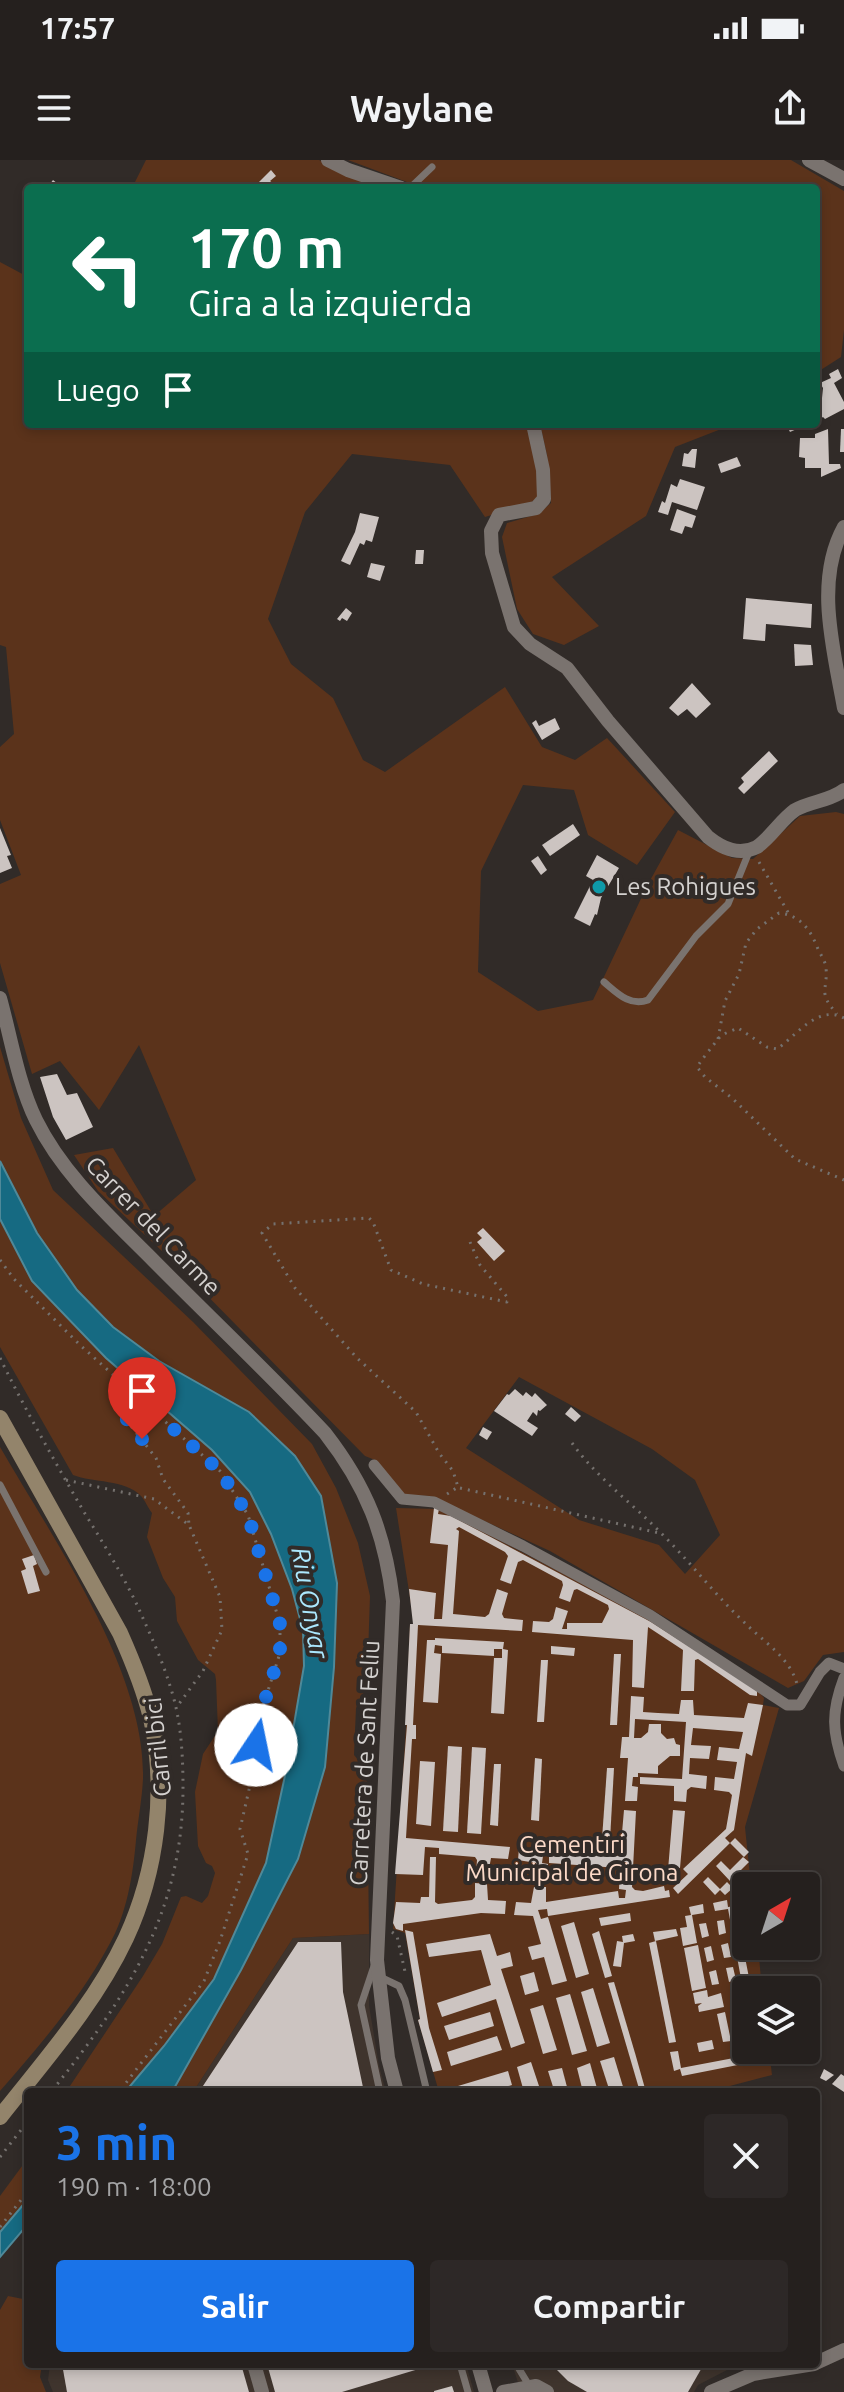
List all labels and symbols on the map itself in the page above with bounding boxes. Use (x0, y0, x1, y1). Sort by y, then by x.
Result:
place label: Les Rohigues (615, 873, 756, 900)
marker: Les Rohigues (590, 878, 608, 896)
street label: Carrer del Carme (80, 1151, 226, 1301)
pin (108, 1357, 176, 1439)
water label: Riu Onyar (286, 1545, 335, 1662)
street label: Carretera de Sant Feliu (345, 1639, 384, 1887)
street label: Carril bici (139, 1696, 176, 1798)
position arrow (214, 1703, 298, 1787)
park label: Cementiri Municipal de Girona (466, 1831, 678, 1886)
north arrow (732, 1872, 820, 1960)

